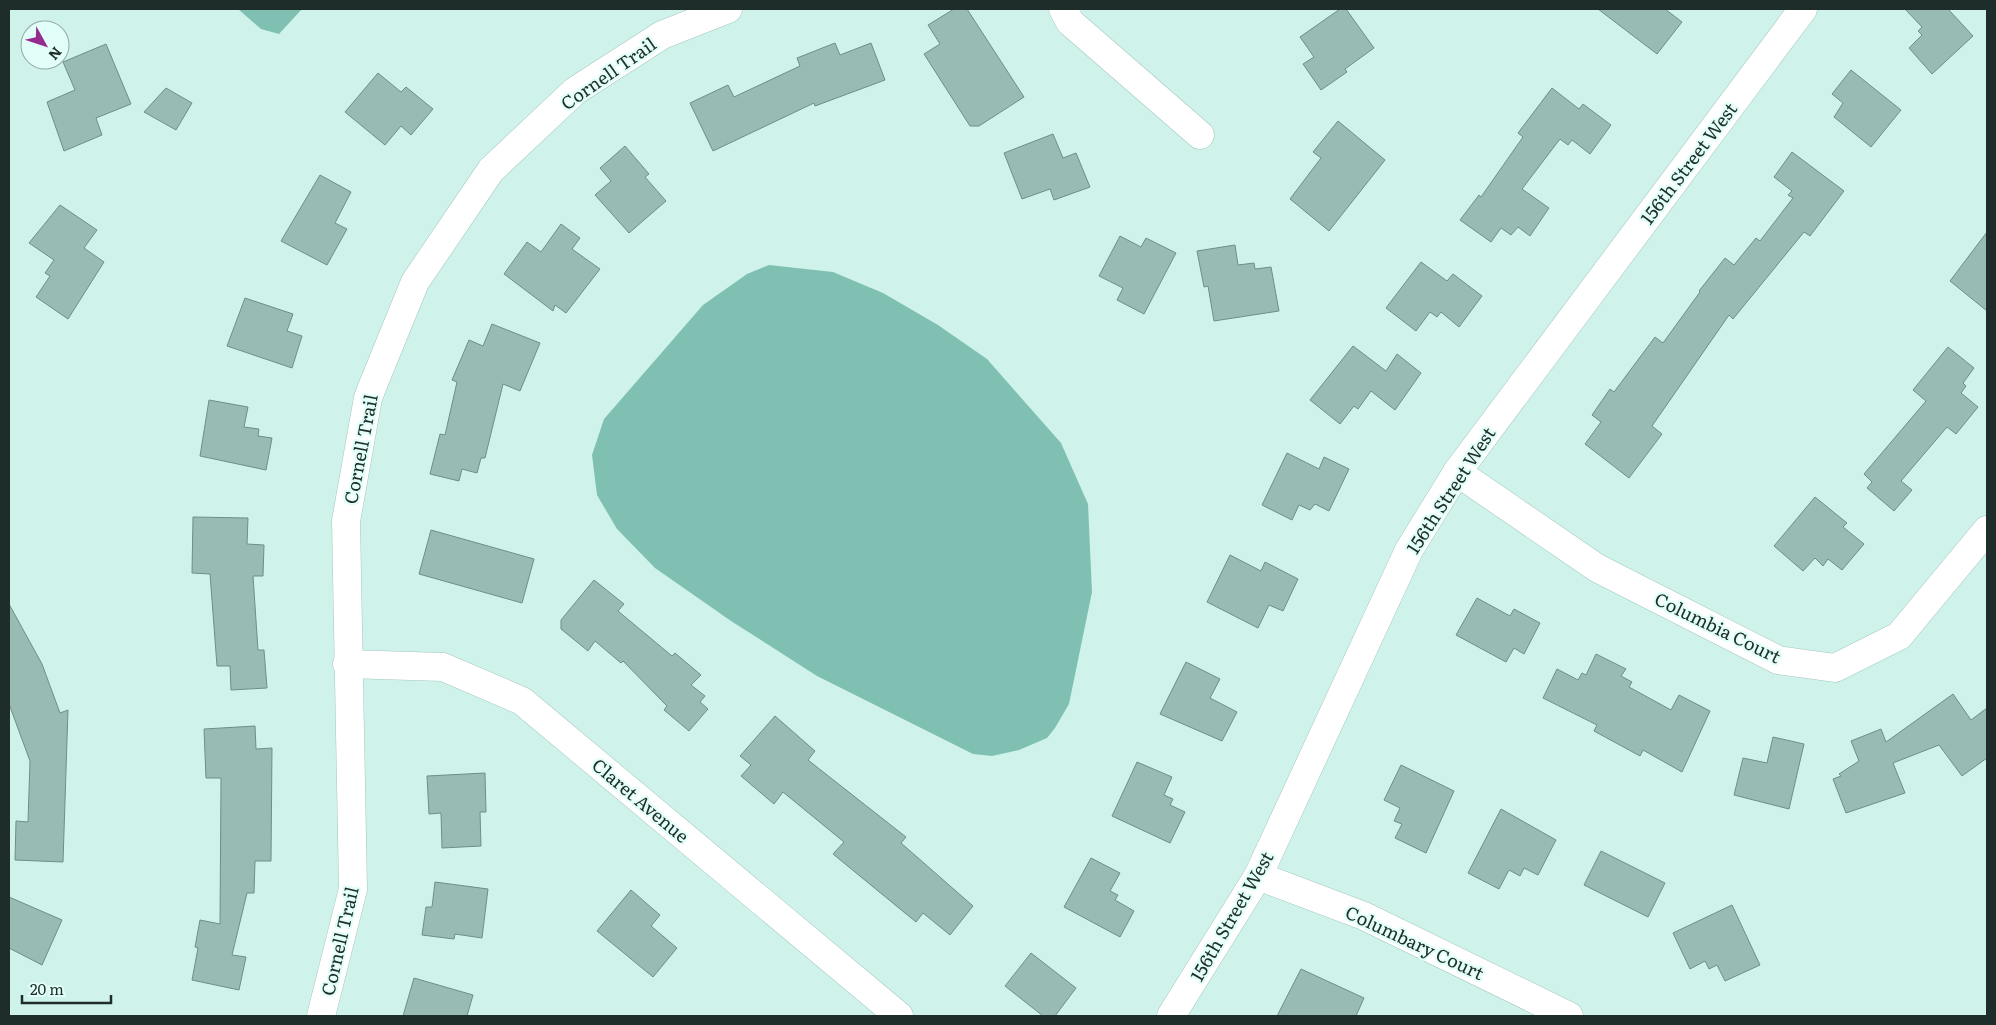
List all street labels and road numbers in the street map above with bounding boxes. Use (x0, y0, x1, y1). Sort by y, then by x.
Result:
street label: Cornell Trail (555, 30, 661, 116)
street label: 156th Street West (1633, 96, 1743, 230)
street label: Cornell Trail (336, 392, 384, 506)
street label: 156th Street West (1399, 421, 1502, 559)
street label: Columbia Court (1650, 585, 1786, 670)
street label: Claret Avenue (587, 751, 695, 849)
street label: 156th Street West (1183, 845, 1280, 986)
street label: Cornell Trail (313, 884, 365, 998)
street label: Columbary Court (1341, 898, 1489, 986)

